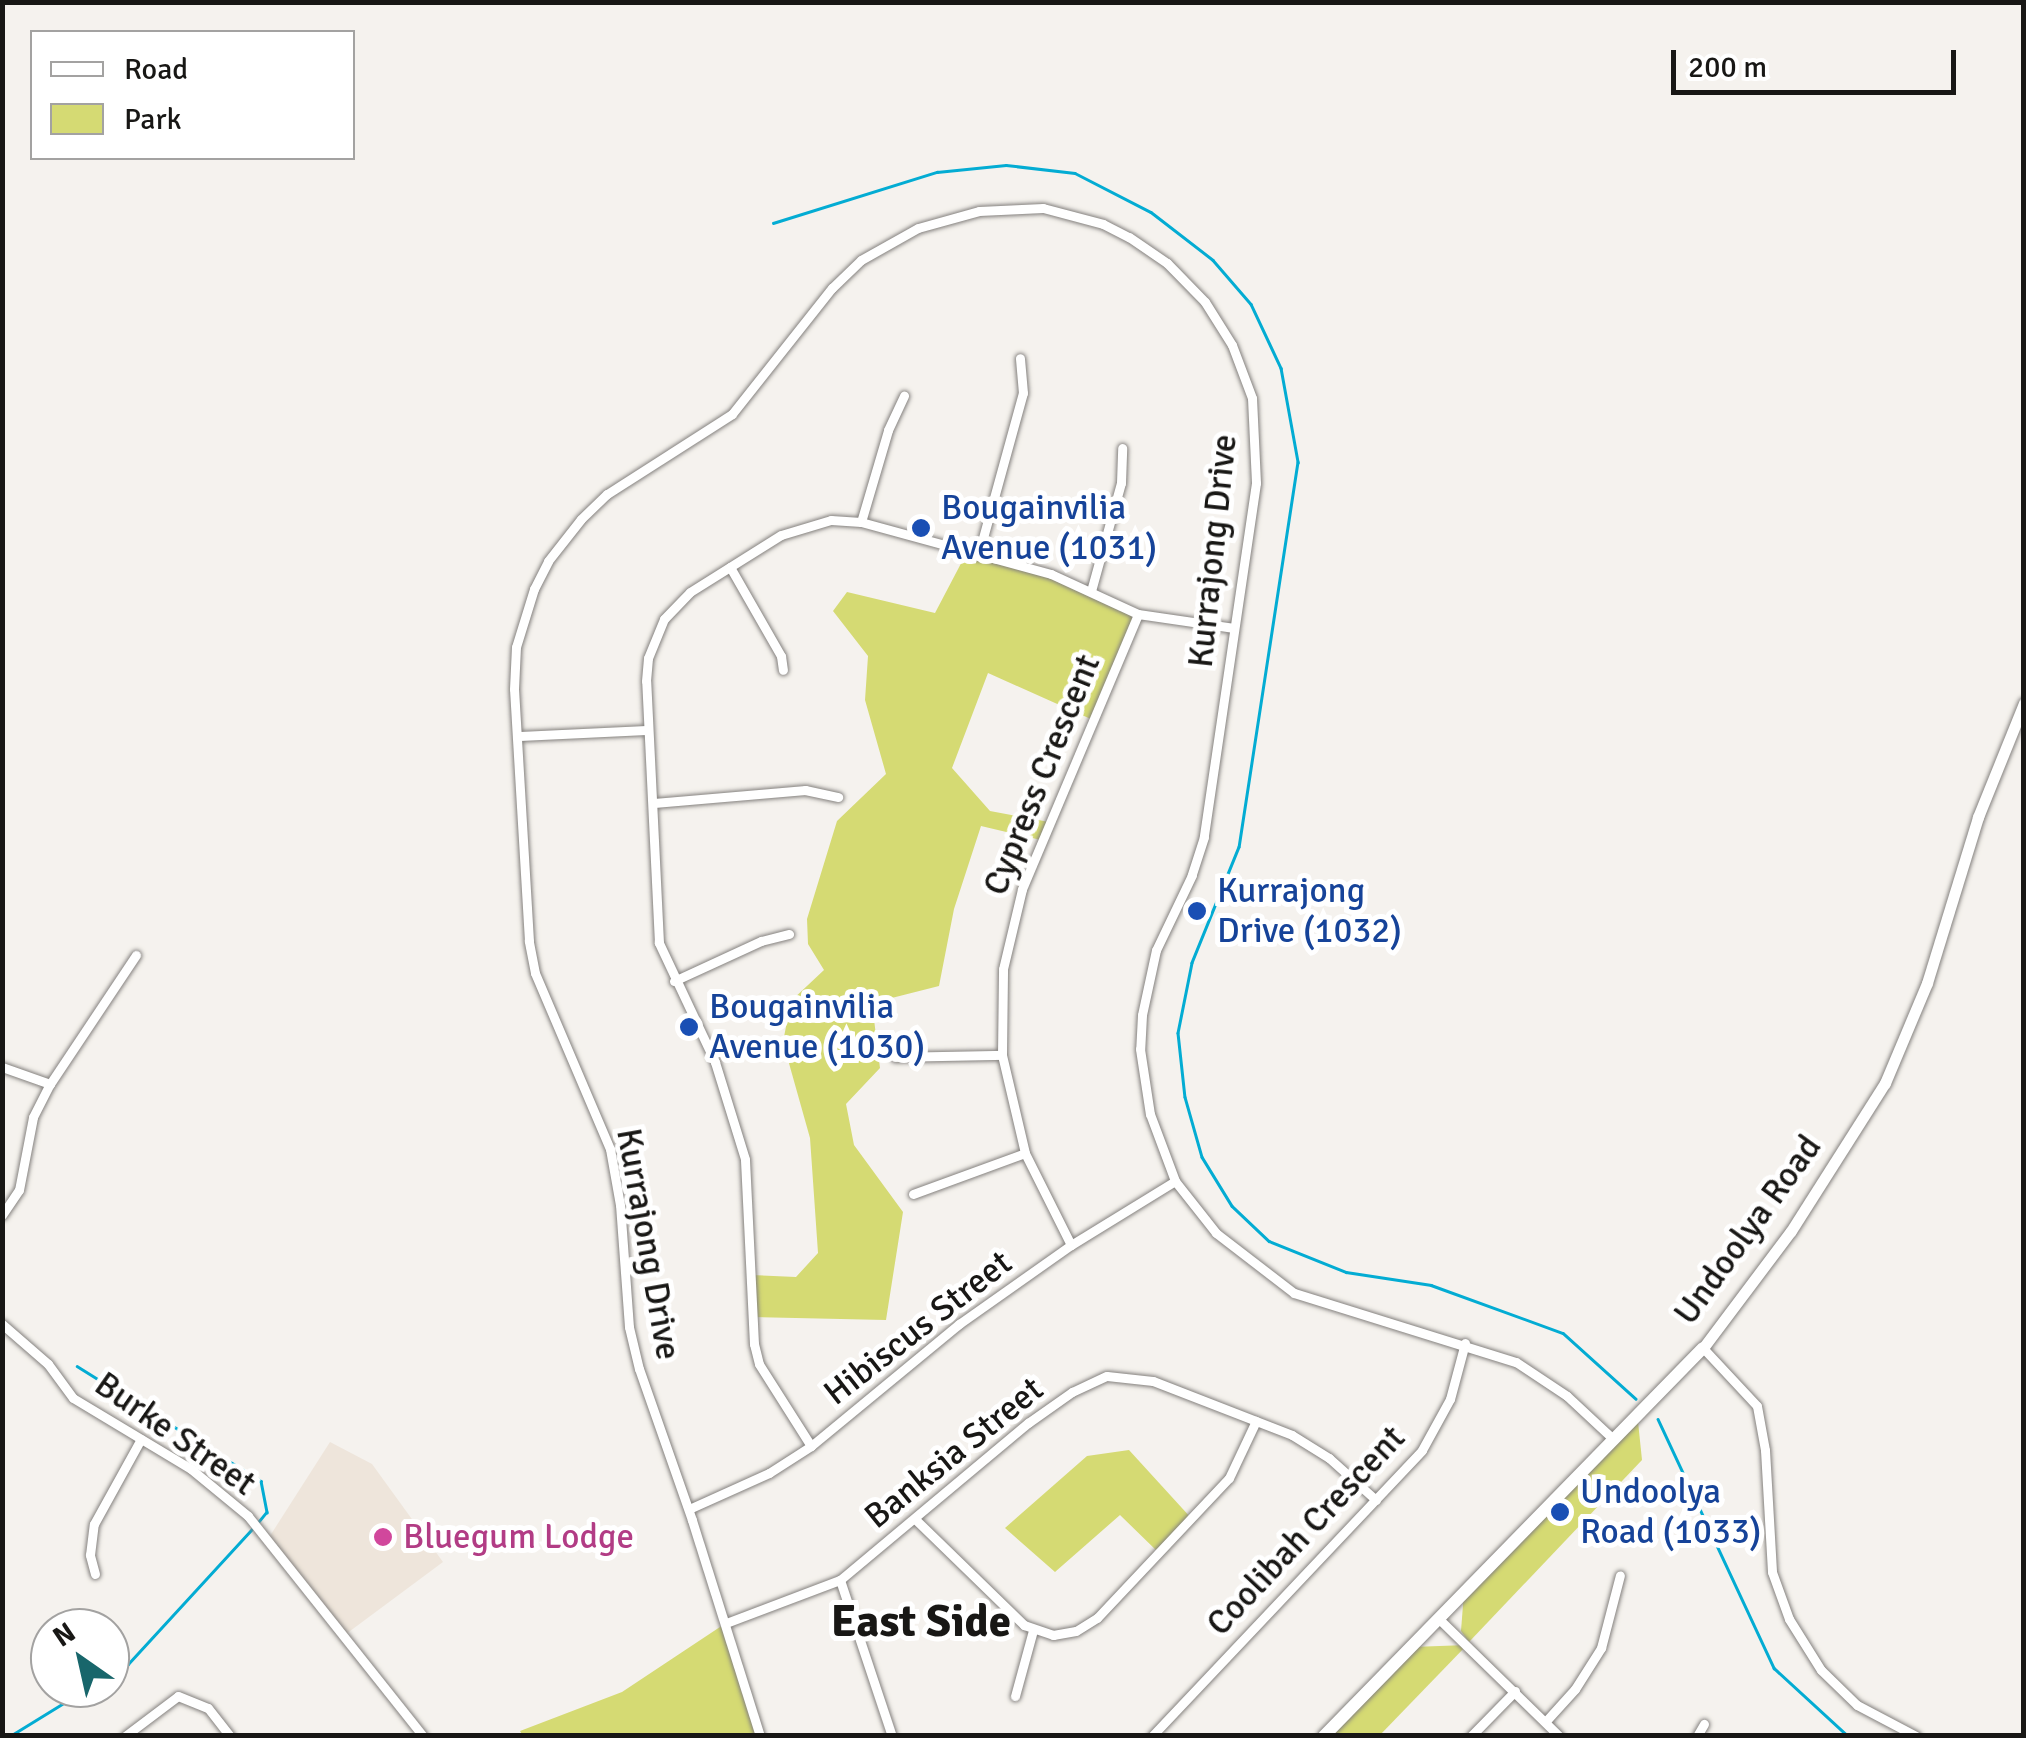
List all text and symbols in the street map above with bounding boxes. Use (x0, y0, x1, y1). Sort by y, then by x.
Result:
legend (30, 30, 355, 160)
scale bar (1676, 30, 1961, 92)
text: 200 m (1688, 49, 1767, 86)
text: Road (124, 51, 188, 88)
text: Park (124, 101, 182, 138)
street label: Kurrajong Drive (1180, 432, 1246, 670)
place label: Bougainvilia Avenue (1031) (941, 487, 1157, 569)
marker: Bougainvilia Avenue (1031) (910, 517, 932, 539)
street label: Cypress Crescent (975, 649, 1109, 901)
place label: Kurrajong Drive (1032) (1217, 870, 1402, 952)
marker: Kurrajong Drive (1032) (1186, 900, 1208, 922)
place label: Bougainvilia Avenue (1030) (709, 986, 925, 1068)
marker: Bougainvilia Avenue (1030) (678, 1016, 700, 1038)
street label: Kurrajong Drive (607, 1125, 689, 1363)
street label: Undoolya Road (1665, 1127, 1831, 1333)
street label: Hibiscus Street (816, 1242, 1020, 1414)
street label: Burke Street (87, 1363, 263, 1505)
street label: Banksia Street (856, 1368, 1052, 1538)
street label: Coolibah Crescent (1198, 1417, 1414, 1645)
place label: Undoolya Road (1033) (1580, 1471, 1761, 1553)
marker: Undoolya Road (1033) (1549, 1501, 1571, 1523)
place label: Bluegum Lodge (403, 1516, 634, 1558)
marker: Bluegum Lodge (372, 1526, 394, 1548)
district label: East Side (831, 1595, 1011, 1649)
north arrow (30, 1608, 130, 1708)
text: N (47, 1615, 82, 1654)

